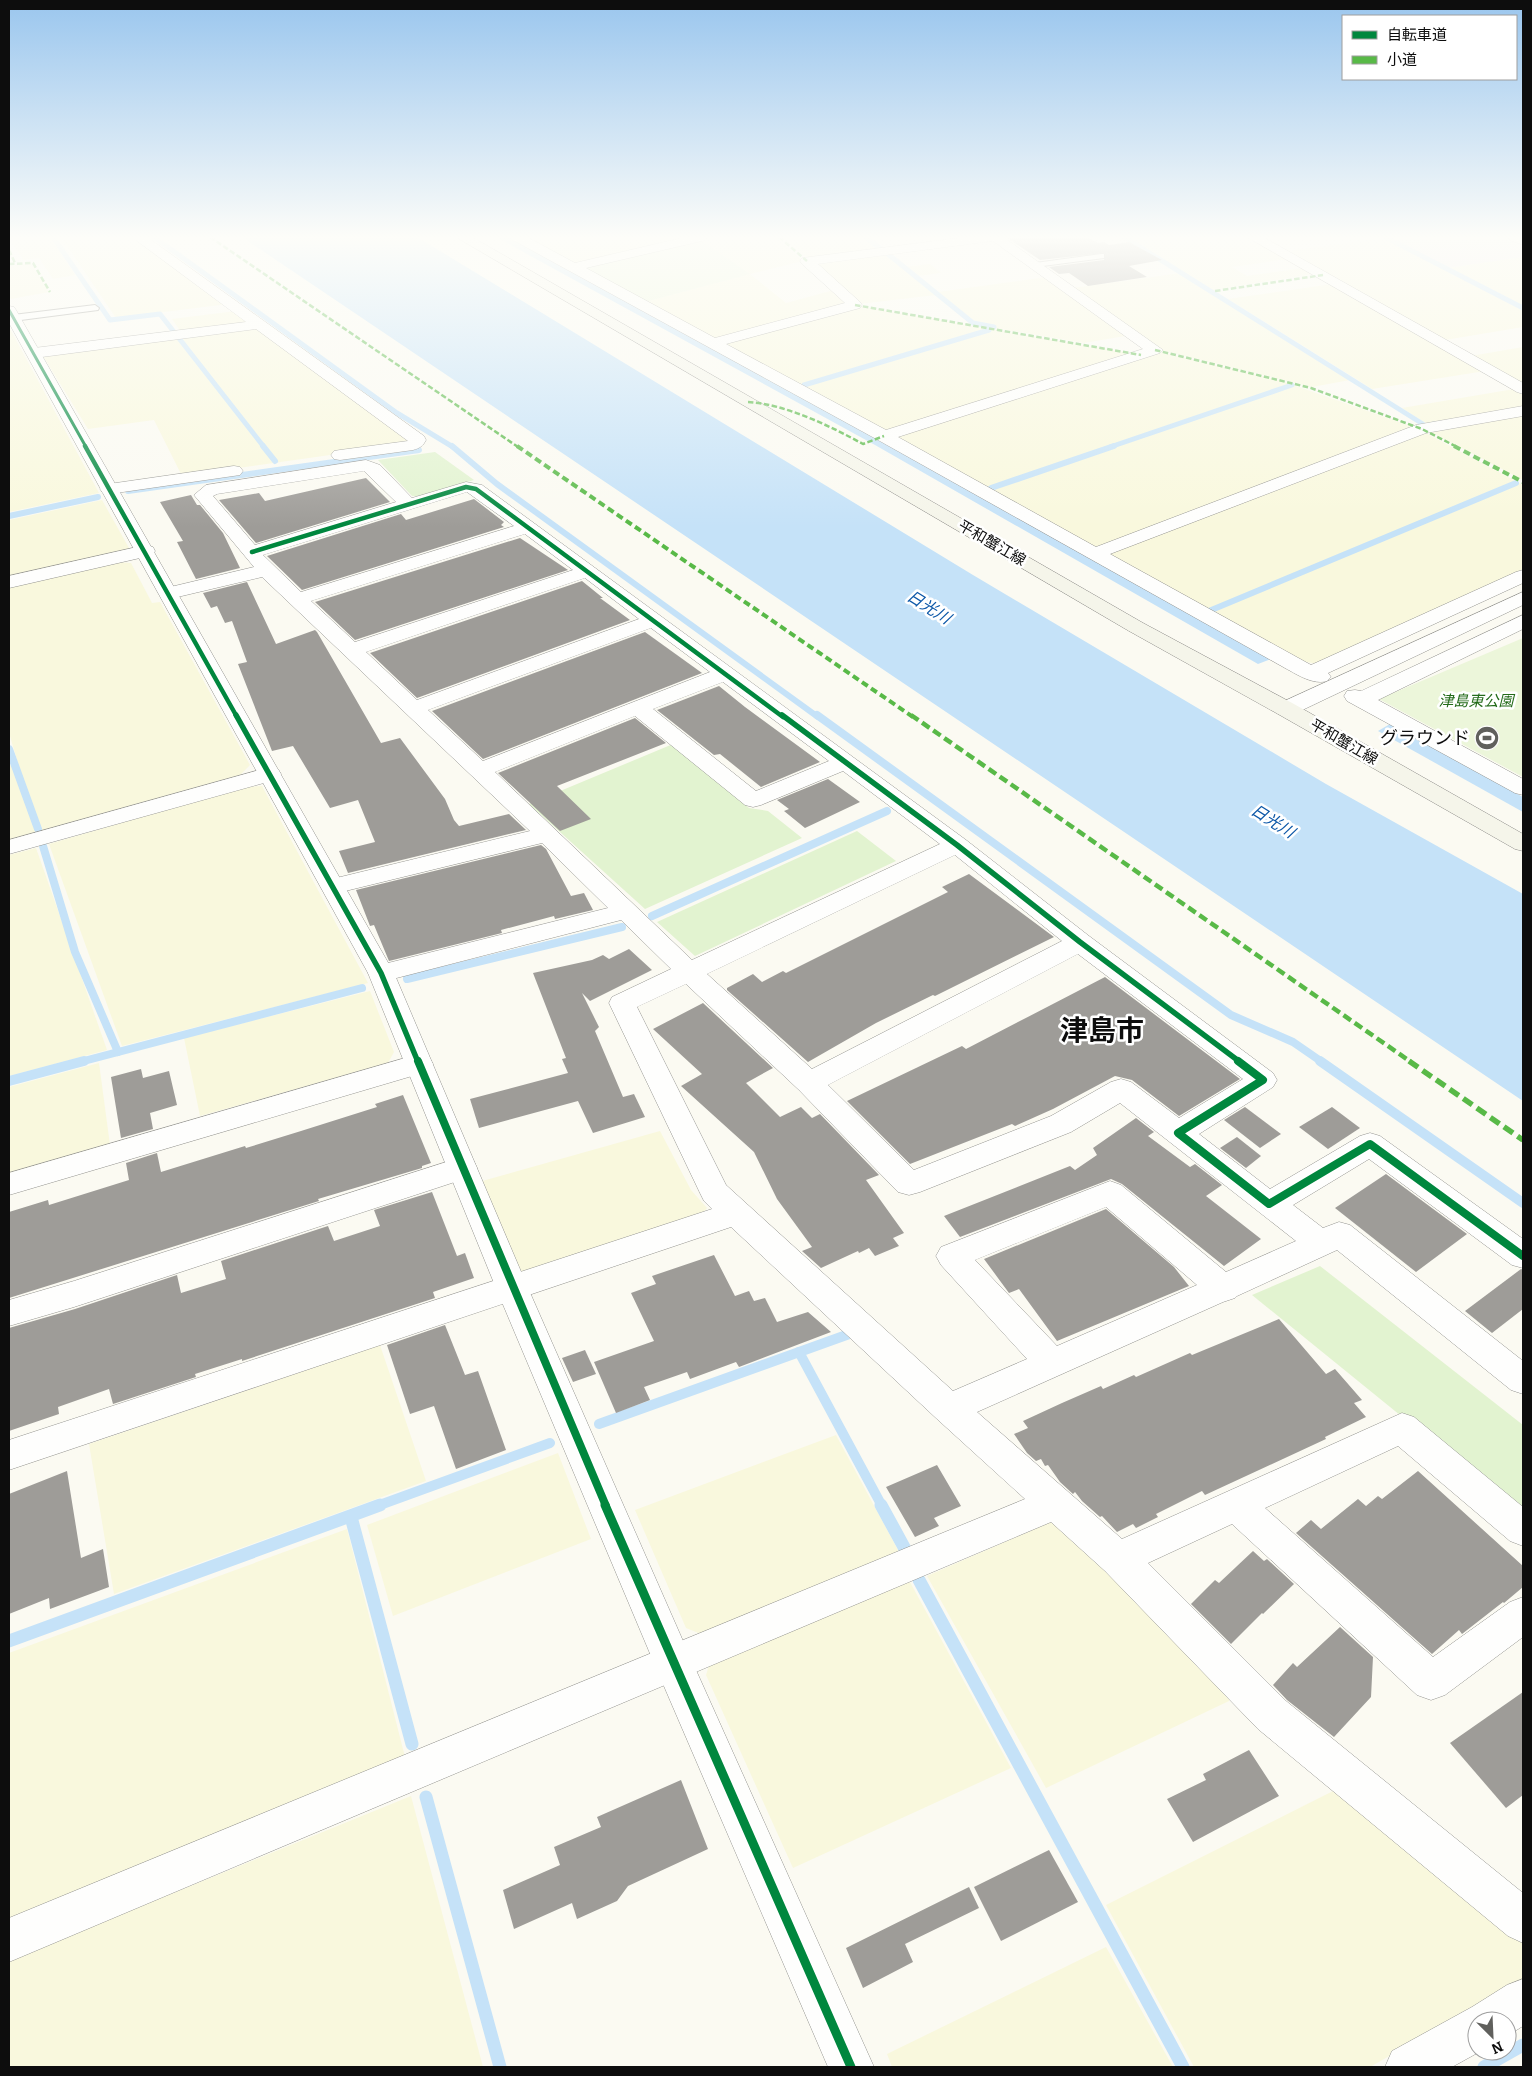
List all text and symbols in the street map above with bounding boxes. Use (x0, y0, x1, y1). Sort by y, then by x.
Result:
legend (1342, 15, 1517, 80)
text: 自転車道 (1387, 26, 1447, 44)
text: 小道 (1387, 51, 1417, 69)
street label: 平和蟹江線 (955, 516, 1029, 570)
water label: 日光川 (904, 586, 956, 629)
park label: 津島東公園 (1438, 692, 1515, 710)
street label: 平和蟹江線 (1307, 715, 1381, 769)
sports icon: グラウンド (1474, 725, 1500, 751)
place label: グラウンド (1380, 727, 1470, 749)
water label: 日光川 (1248, 800, 1300, 843)
district label: 津島市 (1060, 1014, 1144, 1047)
north arrow (1467, 2011, 1517, 2061)
text: N (1489, 2037, 1505, 2057)

